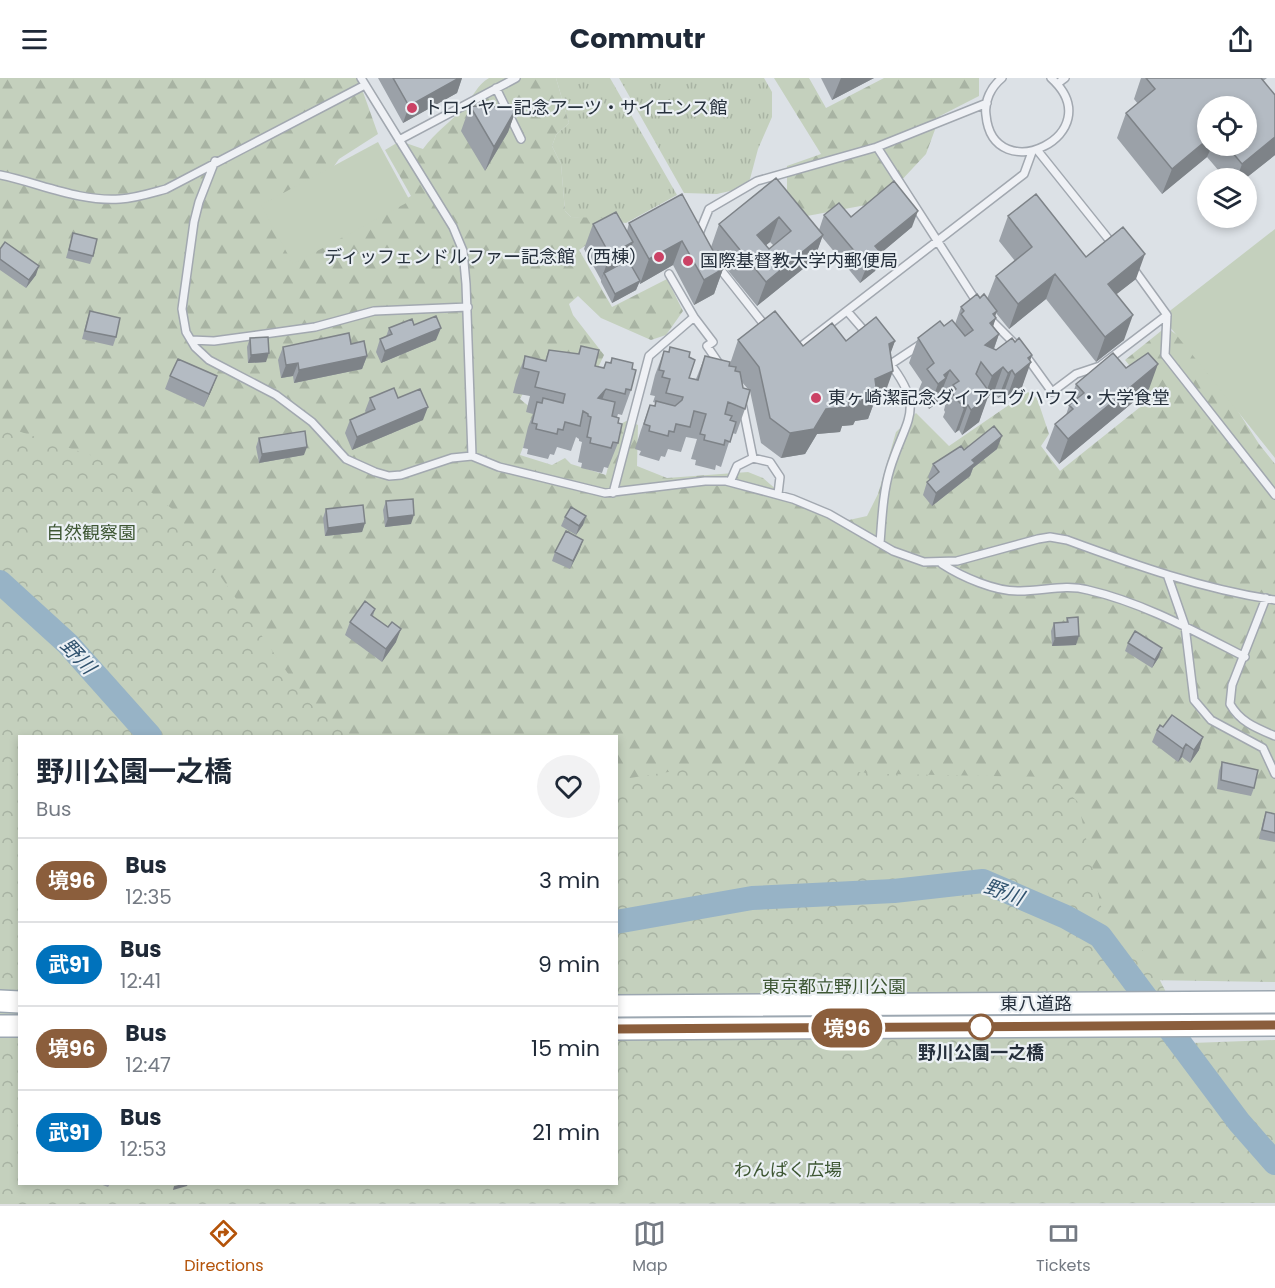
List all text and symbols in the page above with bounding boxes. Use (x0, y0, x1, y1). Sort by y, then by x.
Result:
text: Commutr (570, 20, 705, 57)
icon: menu (18, 23, 51, 56)
icon: share (1224, 23, 1257, 56)
place label: トロイヤー記念アーツ・サイエンス館 (424, 95, 727, 120)
map controls (1197, 96, 1257, 228)
button: locate (1197, 96, 1257, 156)
marker: トロイヤー記念アーツ・サイエンス館 (405, 101, 419, 115)
button: layers (1197, 168, 1257, 228)
place label: ディッフェンドルファー記念館（西棟） (324, 244, 647, 269)
place label: 国際基督教大学内郵便局 (700, 248, 898, 273)
marker: ディッフェンドルファー記念館（西棟） (652, 250, 666, 264)
marker: 国際基督教大学内郵便局 (681, 254, 695, 268)
place label: 東ヶ崎潔記念ダイアログハウス・大学食堂 (828, 385, 1170, 410)
marker: 東ヶ崎潔記念ダイアログハウス・大学食堂 (809, 391, 823, 405)
park label: 自然観察園 (46, 520, 136, 545)
water label: 野川 (54, 632, 103, 682)
text: 野川公園一之橋 (36, 752, 232, 791)
button: heart (537, 755, 600, 818)
text: Bus (36, 795, 72, 823)
text: Bus (125, 850, 167, 881)
text: 3 min (539, 865, 600, 896)
text: 境96 (48, 866, 95, 895)
water label: 野川 (980, 872, 1029, 913)
text: 12:35 (125, 883, 172, 911)
text: Bus (120, 934, 162, 965)
text: 9 min (538, 949, 600, 980)
text: 武91 (48, 950, 90, 979)
text: 12:41 (120, 967, 161, 995)
park label: 東京都立野川公園 (762, 974, 906, 999)
street label: 東八道路 (1000, 991, 1072, 1016)
line badge: 境96 (812, 1008, 882, 1048)
text: 境96 (823, 1014, 871, 1043)
marker: 野川公園一之橋 (968, 1014, 994, 1040)
text: Bus (125, 1018, 167, 1049)
text: 15 min (531, 1033, 600, 1064)
text: 境96 (48, 1034, 95, 1063)
place label: 野川公園一之橋 (918, 1040, 1044, 1065)
text: 12:47 (125, 1051, 171, 1079)
text: Bus (120, 1102, 162, 1133)
text: 21 min (532, 1117, 600, 1148)
text: 武91 (48, 1118, 90, 1147)
text: 12:53 (120, 1135, 167, 1163)
park label: わんぱく広場 (734, 1157, 842, 1182)
tab: Directions (184, 1217, 264, 1278)
tab: Map (632, 1217, 668, 1278)
tab: Tickets (1036, 1217, 1091, 1278)

